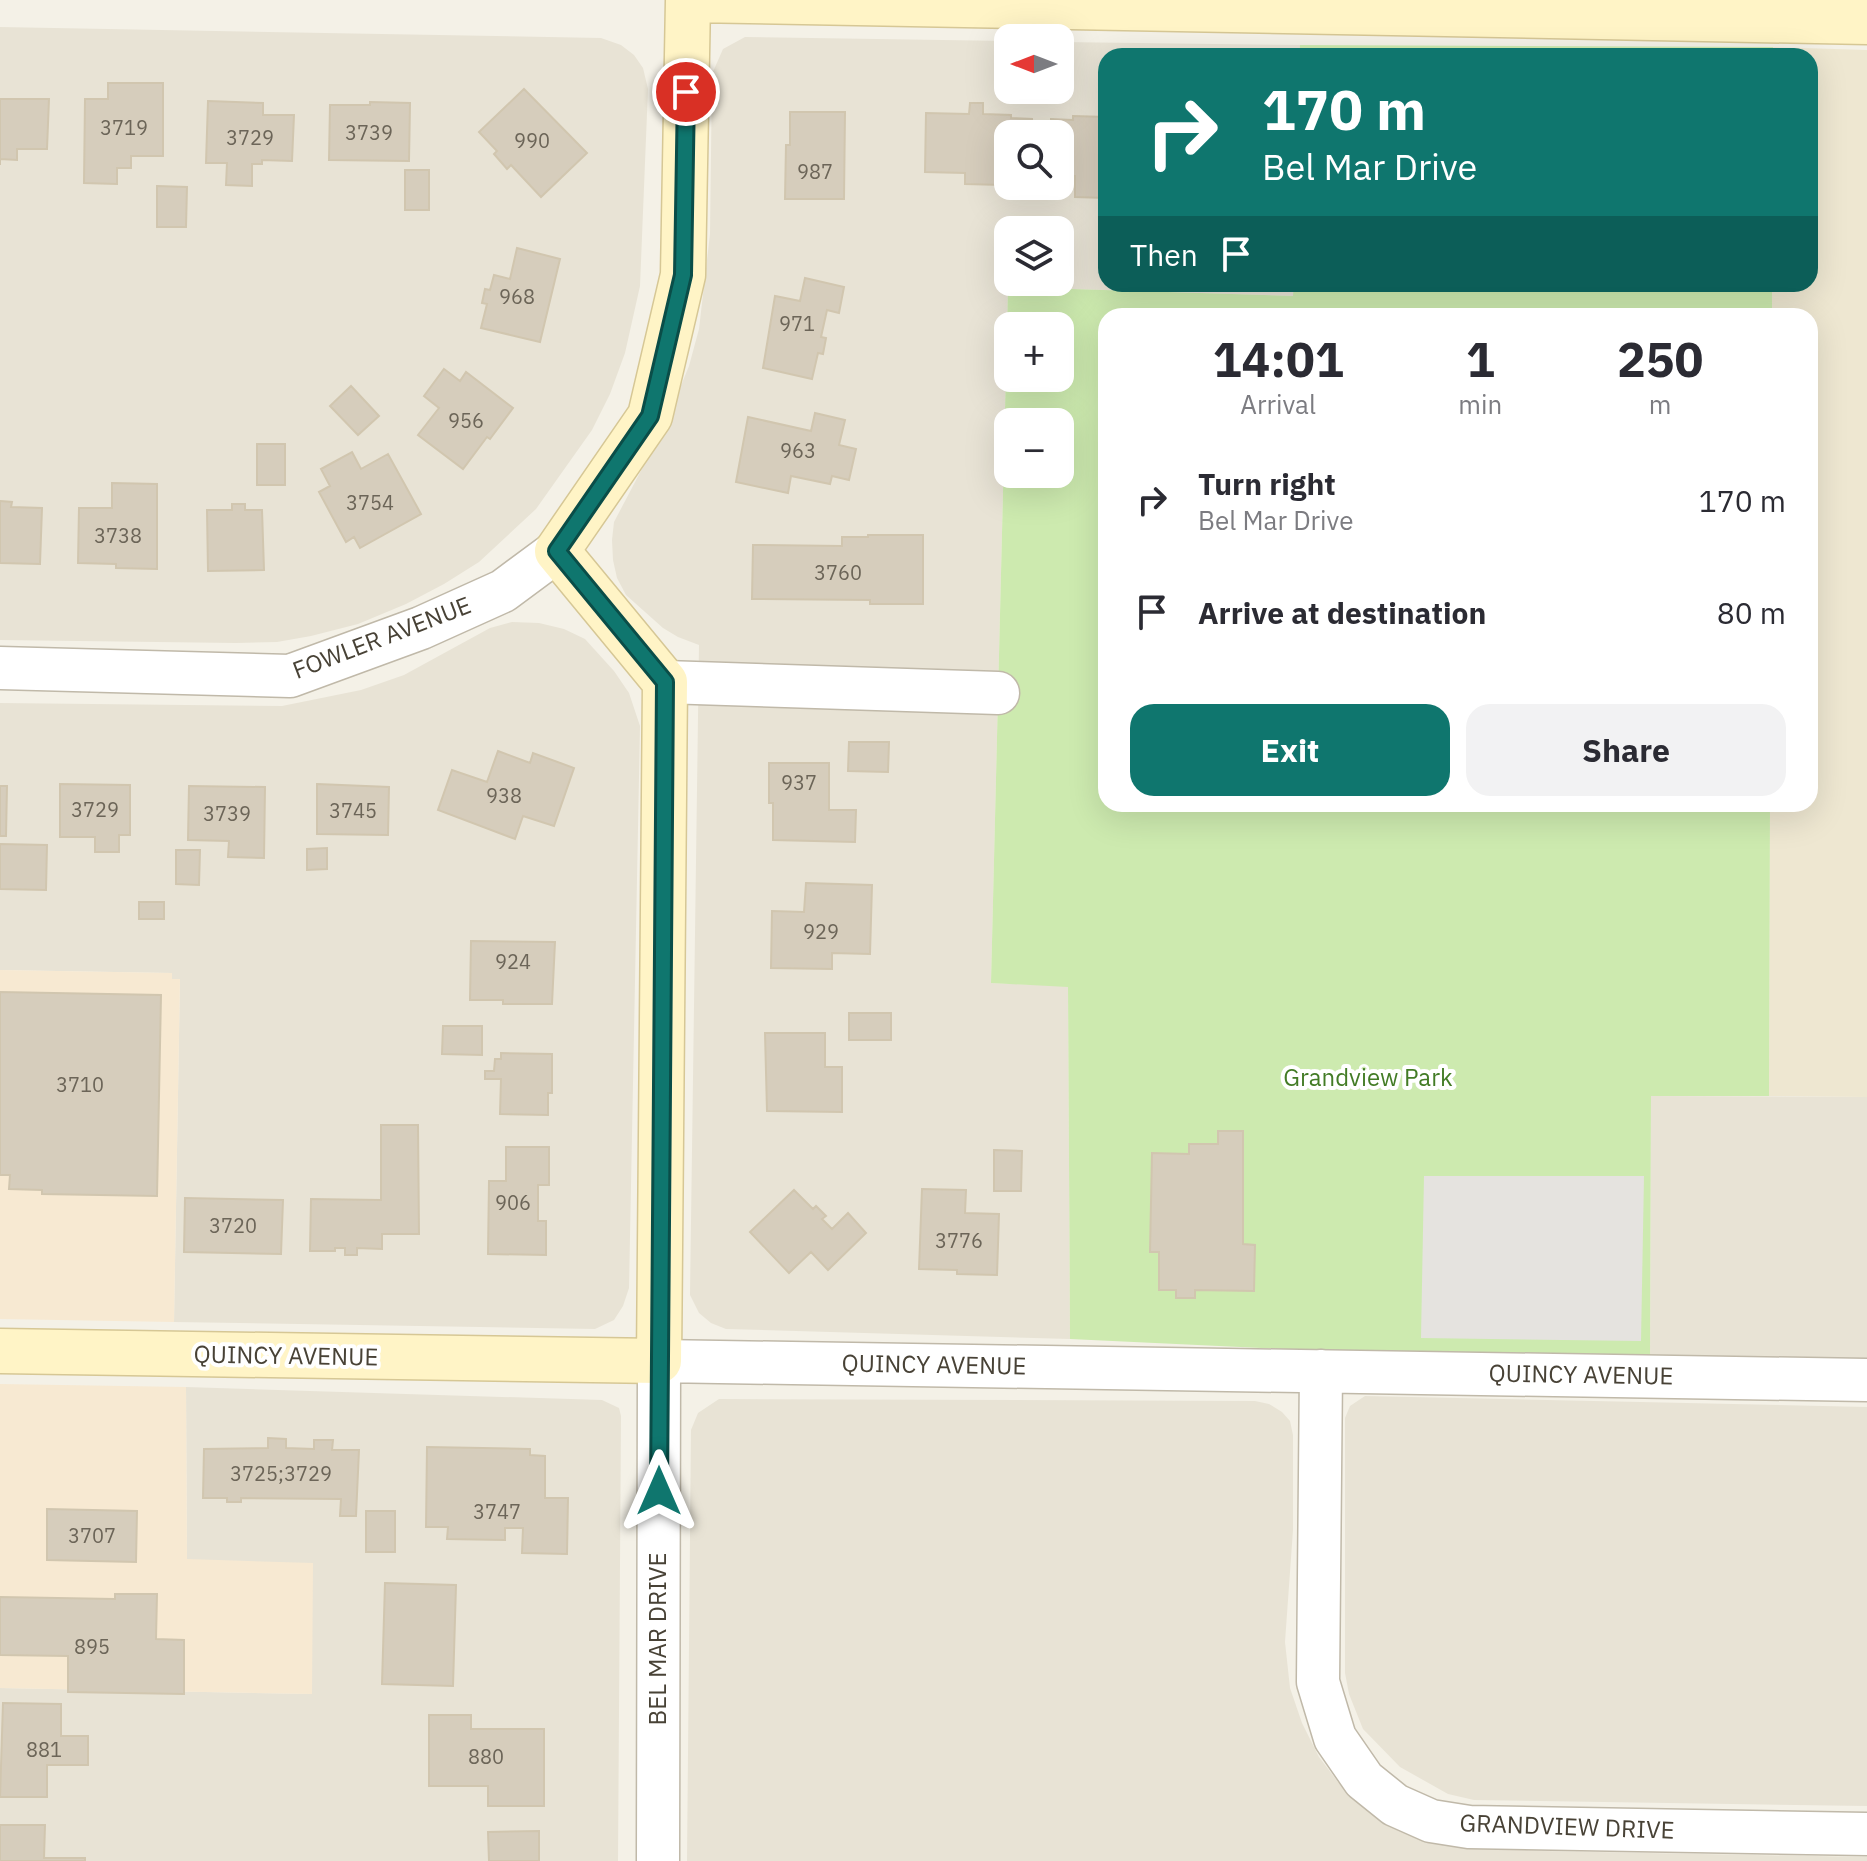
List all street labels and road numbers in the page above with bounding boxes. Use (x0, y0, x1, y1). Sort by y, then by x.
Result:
street label: FOWLER AVENUE (288, 588, 475, 686)
street label: QUINCY AVENUE (193, 1337, 379, 1373)
street label: QUINCY AVENUE (841, 1346, 1027, 1382)
street label: QUINCY AVENUE (1488, 1356, 1674, 1392)
street label: BEL MAR DRIVE (641, 1553, 673, 1725)
street label: GRANDVIEW DRIVE (1459, 1806, 1675, 1846)

